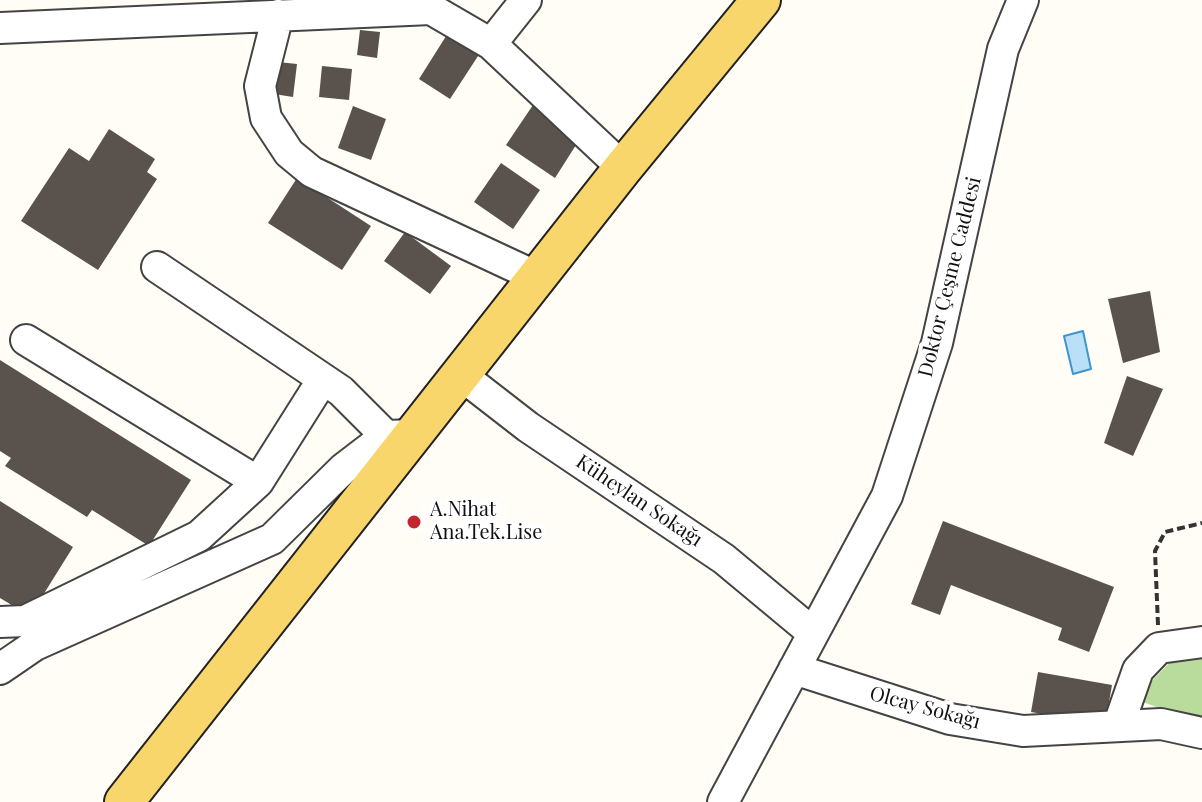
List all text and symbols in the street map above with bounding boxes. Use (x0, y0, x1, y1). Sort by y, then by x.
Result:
street label: Doktor Çeşme Caddesi (913, 174, 987, 380)
street label: Küheylan Sokağı (571, 450, 707, 552)
place label: A.Nihat Ana.Tek.Lise (430, 498, 542, 545)
marker: A.Nihat Ana.Tek.Lise (405, 513, 423, 531)
street label: Olcay Sokağı (867, 682, 983, 734)

